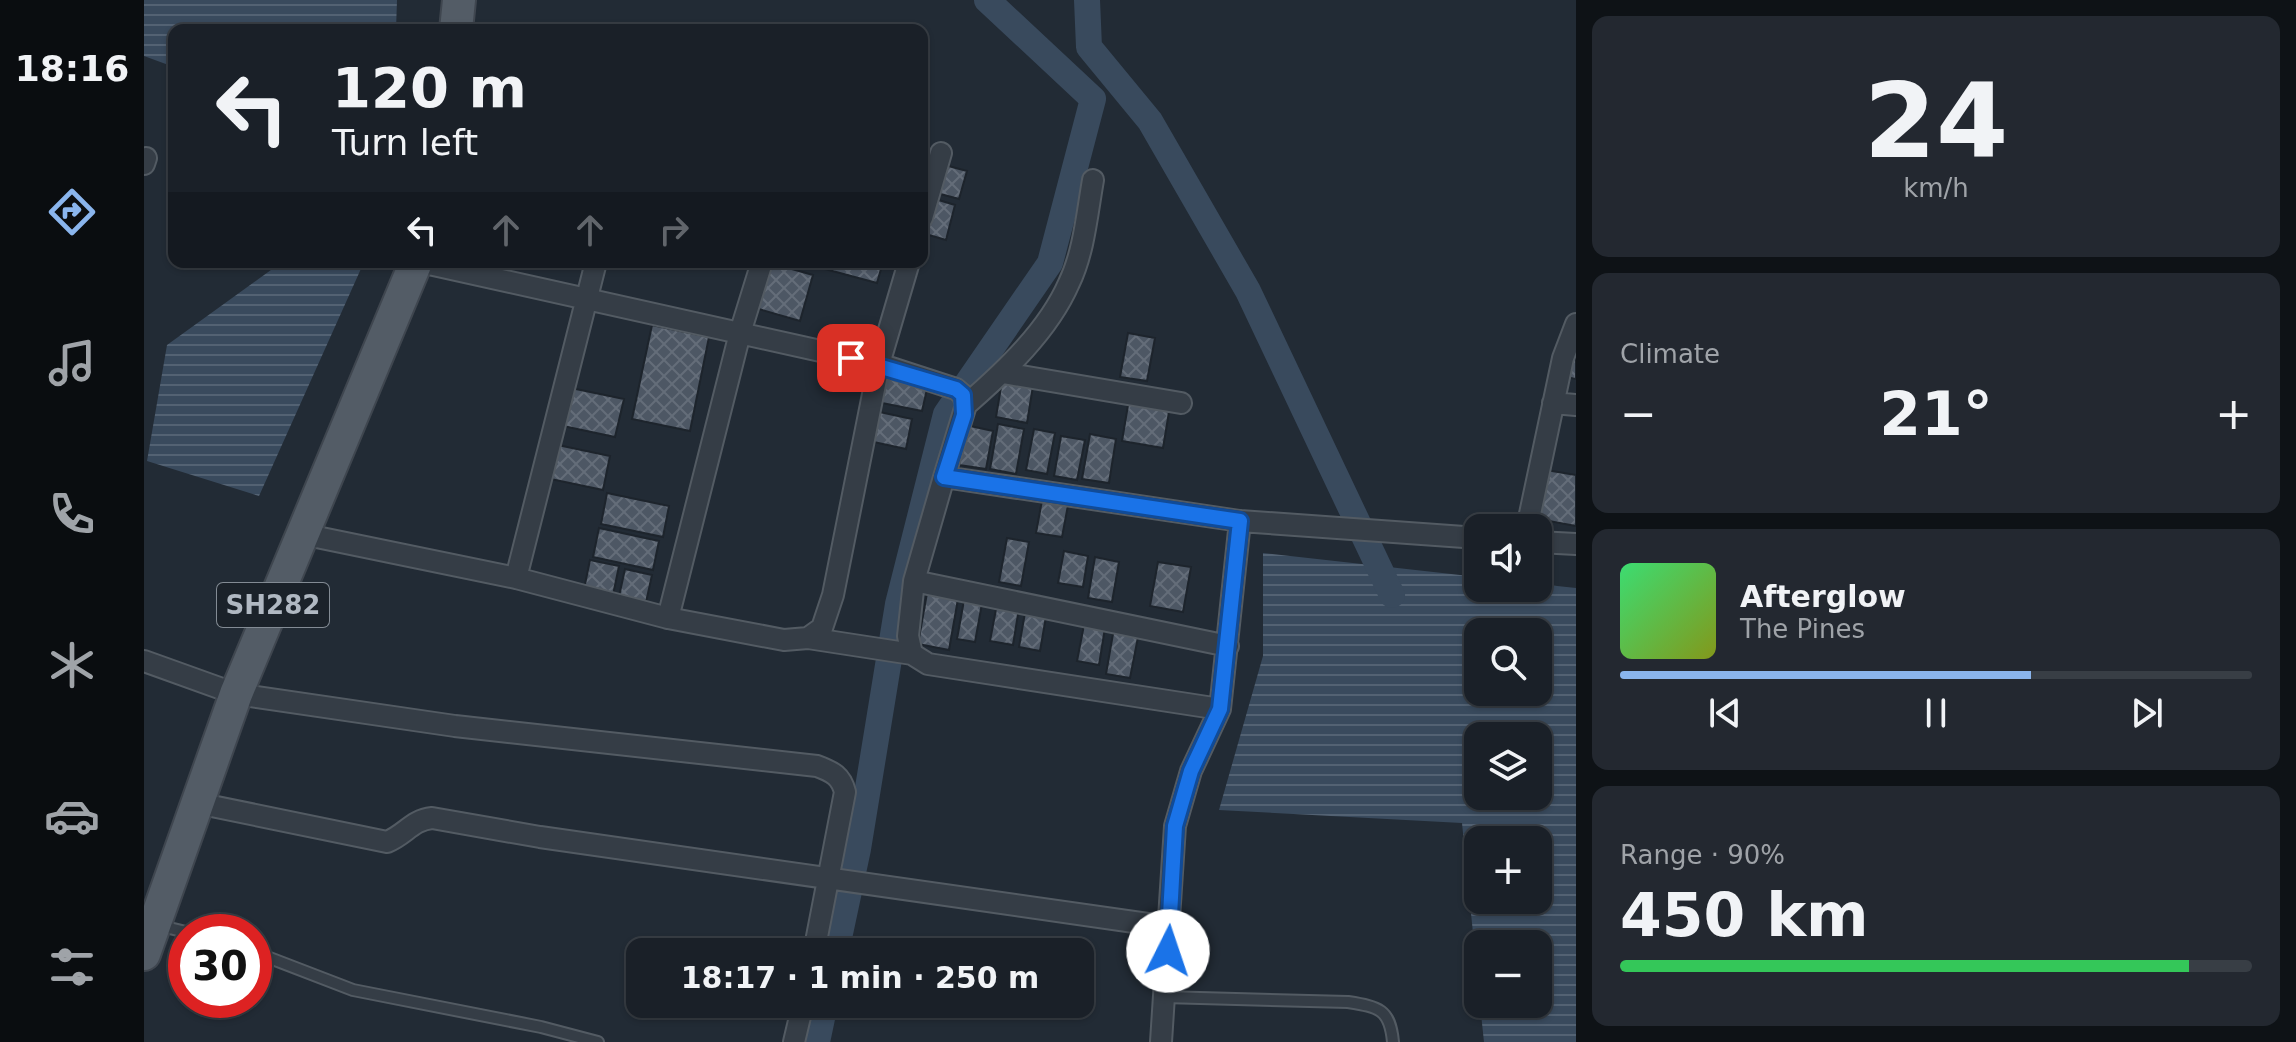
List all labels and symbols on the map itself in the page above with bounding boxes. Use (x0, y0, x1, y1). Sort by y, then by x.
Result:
pin (817, 324, 885, 392)
road number: SH282 (217, 583, 329, 627)
position arrow (1126, 909, 1210, 993)
speed limit sign: 30 (168, 914, 272, 1018)

